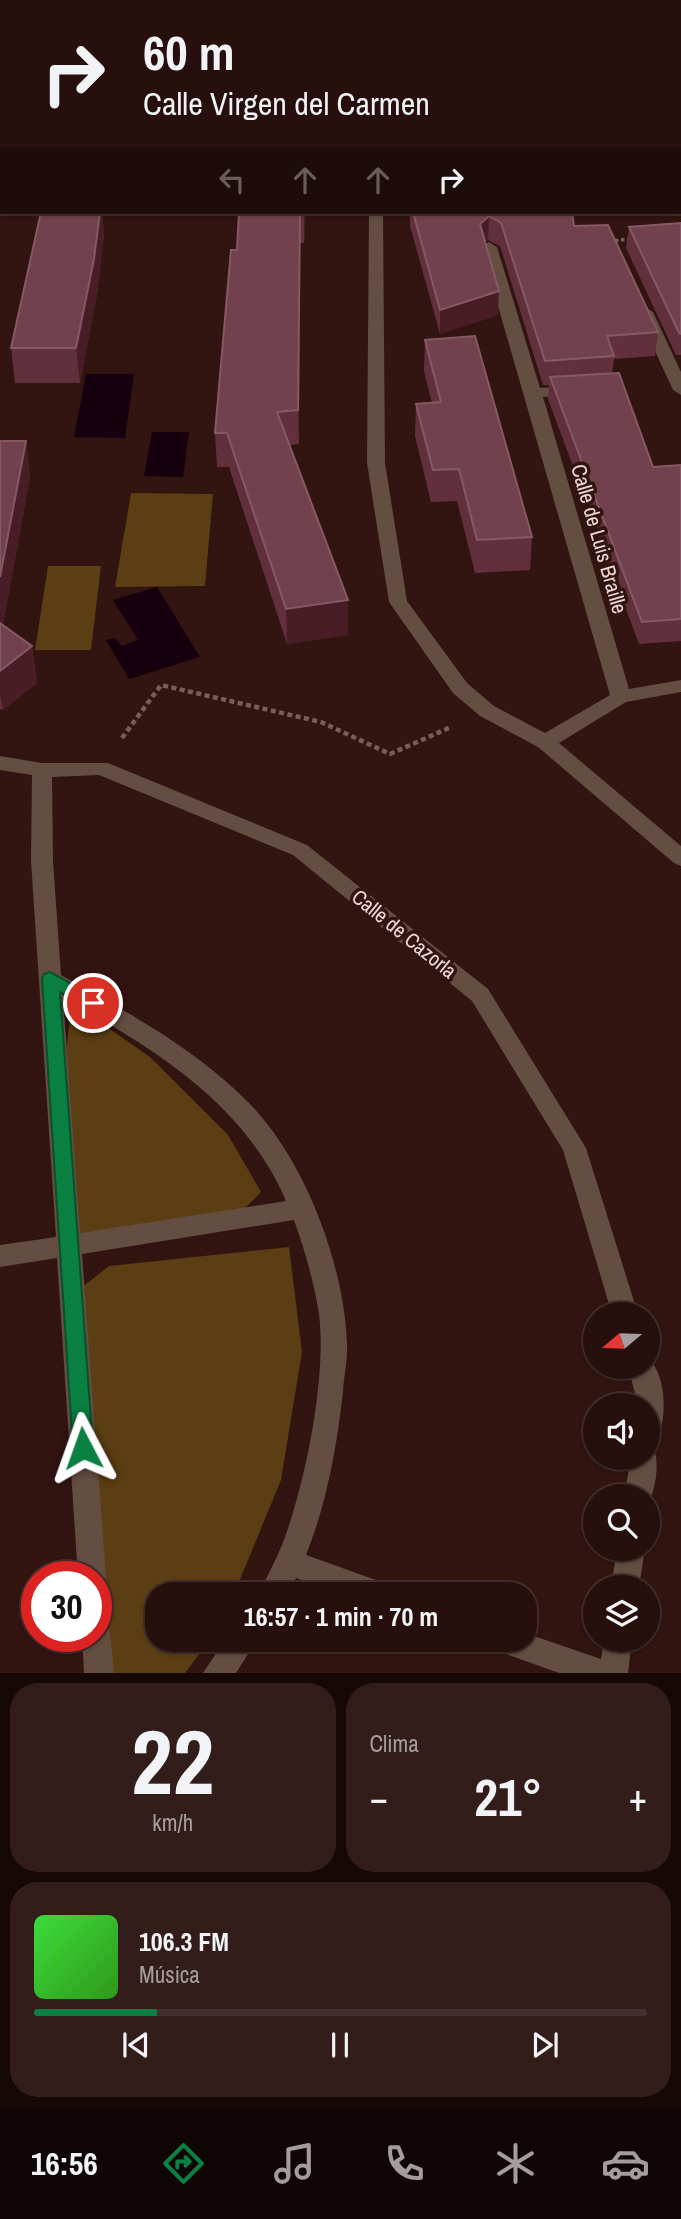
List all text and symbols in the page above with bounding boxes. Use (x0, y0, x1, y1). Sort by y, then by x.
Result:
text: 60 m (143, 19, 235, 85)
icon: right (28, 28, 119, 119)
text: Calle Virgen del Carmen (143, 82, 430, 125)
icon: left (213, 161, 251, 199)
icon: ahead (286, 161, 324, 199)
icon: ahead (359, 161, 397, 199)
icon: right (432, 161, 470, 199)
street label: Calle de Luis Braille (564, 461, 635, 617)
street label: Calle de Cazorla (346, 882, 463, 985)
pin (63, 973, 123, 1033)
icon: arrive (74, 984, 112, 1022)
north arrow (583, 1302, 660, 1379)
map controls (583, 1302, 660, 1652)
button: sound (583, 1393, 660, 1470)
position arrow (46, 1411, 120, 1485)
button: search (583, 1484, 660, 1561)
speed limit sign: 30 (21, 1561, 112, 1652)
button: layers (583, 1575, 660, 1652)
text: 16:57 · 1 min · 70 m (244, 1599, 438, 1634)
text: 22 (131, 1700, 214, 1822)
text: Clima (370, 1728, 419, 1759)
text: 21° (474, 1762, 542, 1832)
text: − (370, 1772, 388, 1823)
text: + (629, 1772, 647, 1823)
text: km/h (152, 1807, 193, 1838)
text: 106.3 FM (139, 1924, 229, 1959)
text: Música (139, 1959, 200, 1990)
icon: previous (117, 2026, 155, 2064)
icon: pause (321, 2026, 359, 2064)
icon: next (526, 2026, 564, 2064)
icon: directions (159, 2139, 208, 2188)
icon: music (270, 2139, 319, 2188)
icon: phone (380, 2139, 429, 2188)
icon: climate (491, 2139, 540, 2188)
icon: car (601, 2139, 650, 2188)
text: 16:56 (31, 2142, 98, 2185)

